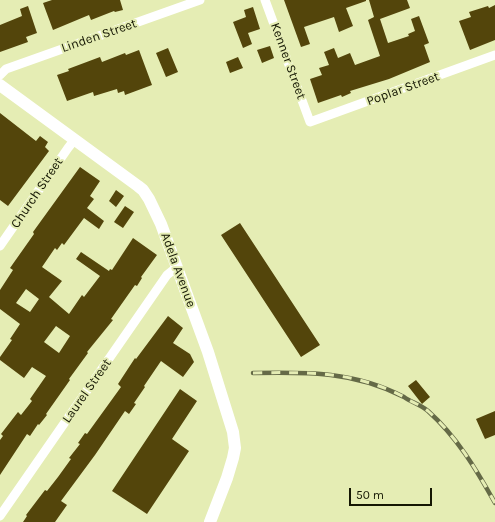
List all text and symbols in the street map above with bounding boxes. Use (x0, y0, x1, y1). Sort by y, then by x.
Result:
street label: Linden Street (59, 16, 139, 56)
street label: Kenner Street (267, 21, 309, 101)
street label: Poplar Street (365, 69, 441, 109)
street label: Church Street (8, 155, 66, 231)
street label: Adela Avenue (157, 230, 199, 310)
street label: Laurel Street (59, 356, 115, 426)
scale bar (351, 480, 434, 506)
text: 50 m (356, 488, 384, 502)

